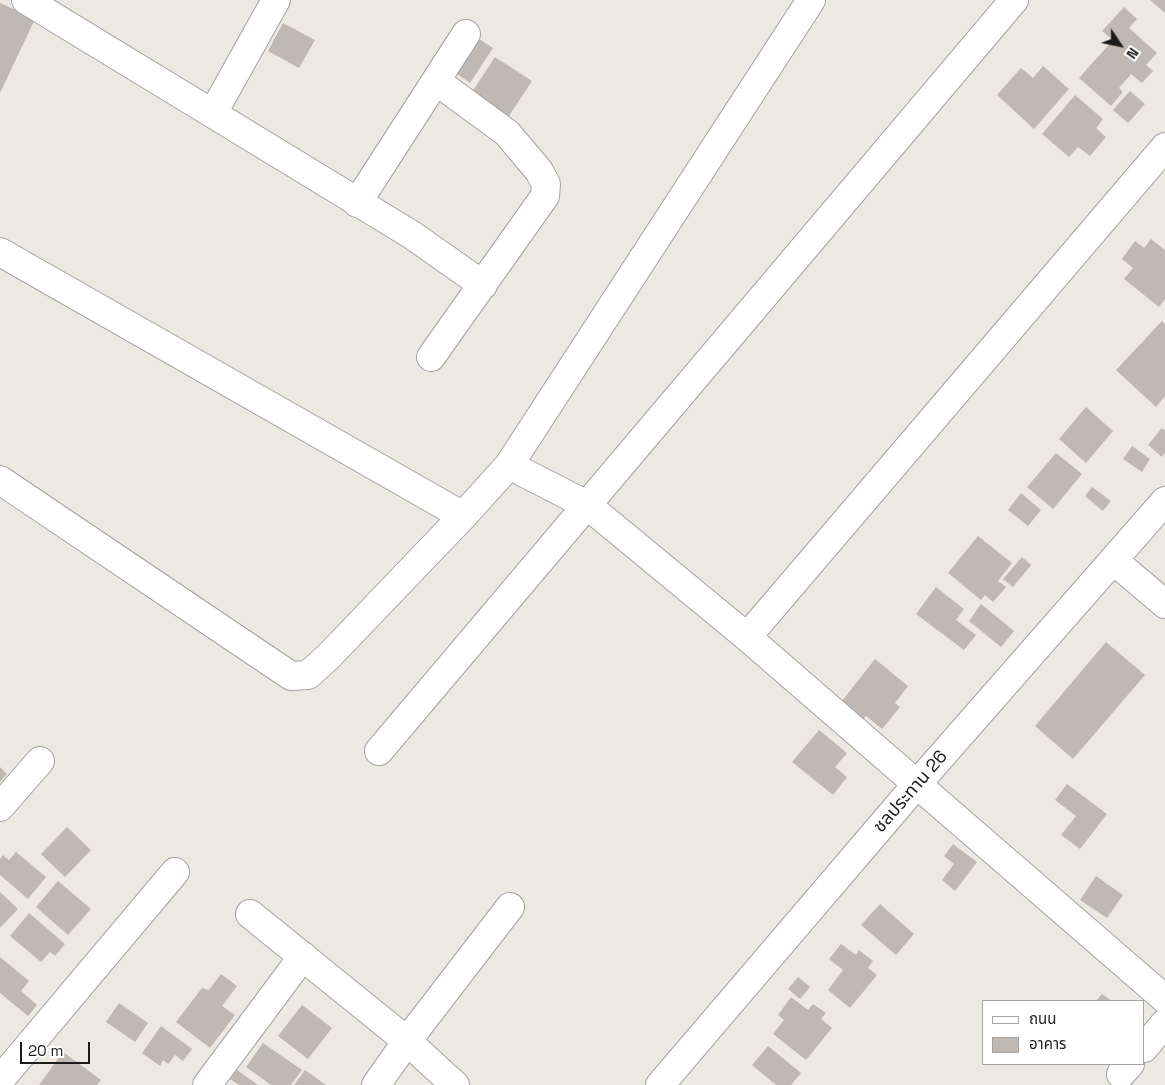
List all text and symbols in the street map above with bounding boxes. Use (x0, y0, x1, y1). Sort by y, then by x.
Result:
north arrow (1095, 20, 1145, 70)
text: N (1122, 44, 1143, 62)
street label: ชลประทาน 26 (869, 747, 953, 837)
legend (982, 1000, 1145, 1065)
text: ถนน (1029, 1009, 1056, 1028)
scale bar (22, 1032, 92, 1064)
text: อาคาร (1029, 1034, 1066, 1053)
text: 20 m (28, 1041, 63, 1060)

